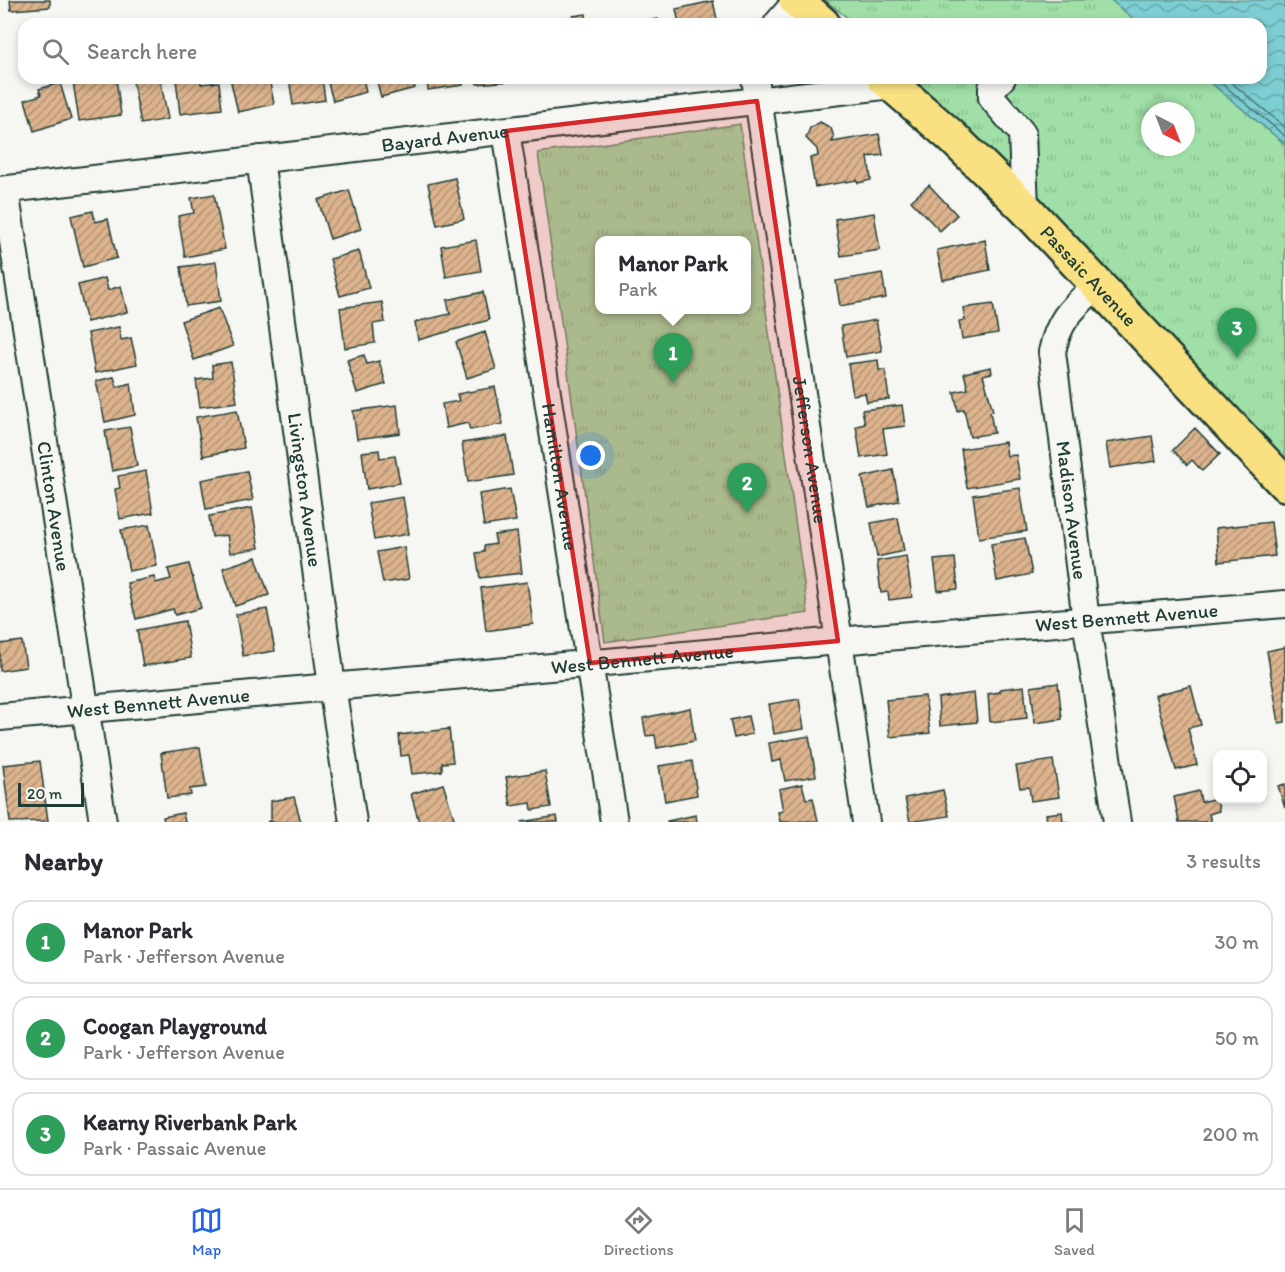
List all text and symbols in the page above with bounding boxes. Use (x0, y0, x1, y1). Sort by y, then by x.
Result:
search box (18, 18, 1267, 84)
icon: search (39, 35, 72, 68)
text: Search here (87, 38, 197, 65)
north arrow (1141, 102, 1195, 156)
street label: Bayard Avenue (380, 118, 510, 157)
street label: Passaic Avenue (1035, 220, 1142, 331)
popup (595, 236, 751, 314)
text: Manor Park (618, 250, 728, 277)
text: Park (618, 277, 657, 301)
pin: 3 (1218, 308, 1256, 358)
pin: 1 (654, 334, 692, 383)
street label: Jefferson Avenue (788, 374, 833, 525)
street label: Hamilton Avenue (537, 401, 583, 552)
street label: Livingston Avenue (283, 411, 328, 569)
street label: Clinton Avenue (32, 439, 76, 573)
street label: Madison Avenue (1051, 439, 1093, 581)
your location (576, 441, 605, 470)
pin: 2 (728, 464, 766, 513)
street label: West Bennett Avenue (1034, 598, 1219, 637)
street label: West Bennett Avenue (550, 639, 735, 679)
street label: West Bennett Avenue (66, 682, 251, 723)
map controls (1213, 750, 1267, 804)
button: locate (1213, 750, 1267, 804)
scale bar (18, 780, 84, 808)
text: 20 m (27, 784, 62, 803)
text: Nearby (24, 845, 103, 877)
text: 3 results (1186, 849, 1261, 873)
text: Manor Park (83, 917, 193, 944)
text: 1 (41, 930, 50, 954)
text: 30 m (1214, 930, 1259, 954)
text: Park · Jefferson Avenue (83, 944, 285, 968)
text: Coogan Playground (83, 1013, 267, 1040)
text: 2 (40, 1026, 51, 1050)
text: 50 m (1215, 1026, 1259, 1050)
text: Park · Jefferson Avenue (83, 1040, 285, 1064)
text: Kearny Riverbank Park (83, 1109, 297, 1136)
text: 3 (40, 1122, 51, 1146)
text: 200 m (1203, 1122, 1259, 1146)
text: Park · Passaic Avenue (83, 1136, 266, 1160)
tab: Map (190, 1204, 223, 1259)
tab: Directions (603, 1204, 674, 1259)
tab: Saved (1054, 1204, 1095, 1259)

